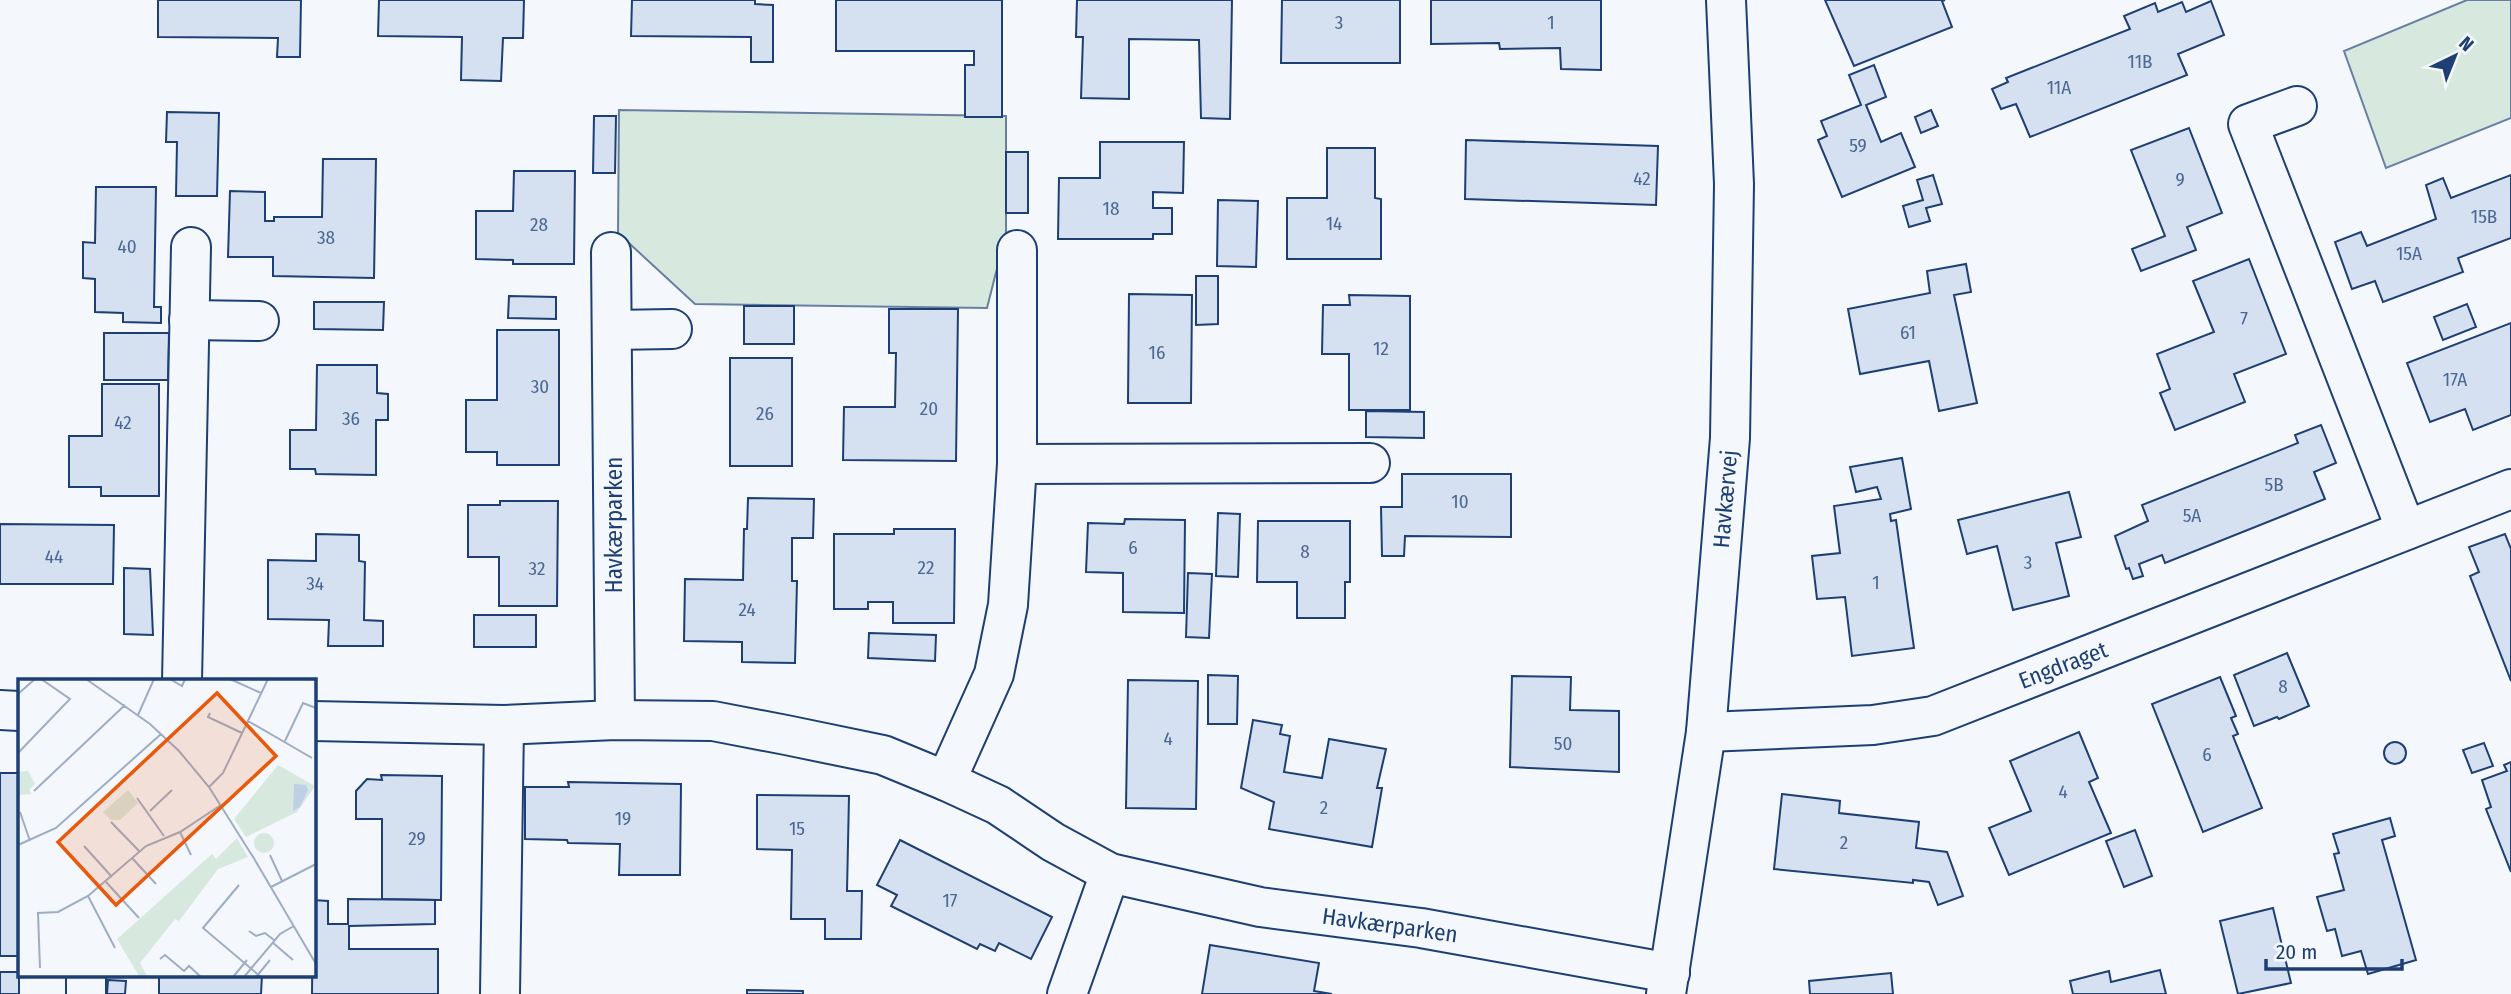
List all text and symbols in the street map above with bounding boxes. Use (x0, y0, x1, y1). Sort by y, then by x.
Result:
house number: 3 (1335, 11, 1343, 34)
house number: 1 (1547, 11, 1555, 34)
north arrow (2420, 21, 2490, 91)
text: N (2454, 32, 2478, 56)
house number: 11B (2128, 50, 2152, 73)
house number: 11A (2047, 76, 2071, 99)
house number: 59 (1849, 134, 1867, 157)
house number: 42 (1633, 167, 1651, 190)
house number: 9 (2175, 168, 2185, 191)
house number: 18 (1103, 197, 1119, 220)
house number: 15B (2471, 205, 2497, 228)
house number: 14 (1326, 212, 1342, 235)
house number: 28 (530, 213, 548, 236)
house number: 38 (317, 226, 335, 249)
house number: 40 (117, 235, 137, 258)
house number: 15A (2396, 242, 2422, 265)
house number: 7 (2240, 307, 2248, 330)
house number: 61 (1900, 321, 1916, 344)
house number: 12 (1373, 337, 1389, 360)
house number: 16 (1149, 341, 1165, 364)
house number: 17A (2443, 368, 2467, 391)
house number: 30 (531, 375, 549, 398)
house number: 20 (920, 397, 938, 420)
house number: 26 (756, 402, 774, 425)
house number: 36 (342, 407, 360, 430)
house number: 42 (114, 411, 132, 434)
street label: Havkærvej (1707, 449, 1743, 549)
street label: Havkærparken (600, 457, 628, 593)
house number: 5B (2264, 473, 2284, 496)
house number: 10 (1451, 490, 1469, 513)
house number: 5A (2183, 504, 2201, 527)
house number: 6 (1128, 536, 1138, 559)
house number: 8 (1300, 540, 1310, 563)
house number: 44 (45, 545, 63, 568)
house number: 3 (2024, 551, 2032, 574)
house number: 22 (918, 556, 934, 579)
house number: 32 (529, 557, 545, 580)
house number: 1 (1872, 571, 1880, 594)
house number: 34 (306, 572, 324, 595)
house number: 24 (738, 598, 756, 621)
street label: Engdraget (2015, 635, 2112, 695)
house number: 8 (2278, 675, 2288, 698)
inset map (18, 679, 315, 976)
house number: 4 (1163, 727, 1173, 750)
house number: 50 (1554, 732, 1572, 755)
house number: 6 (2202, 743, 2212, 766)
house number: 4 (2058, 780, 2068, 803)
house number: 2 (1320, 796, 1328, 819)
house number: 19 (615, 807, 631, 830)
house number: 15 (789, 817, 805, 840)
house number: 29 (408, 827, 426, 850)
house number: 2 (1840, 831, 1848, 854)
house number: 17 (942, 889, 958, 912)
street label: Havkærparken (1320, 902, 1460, 948)
scale bar (2266, 928, 2402, 972)
text: 20 m (2276, 939, 2317, 965)

